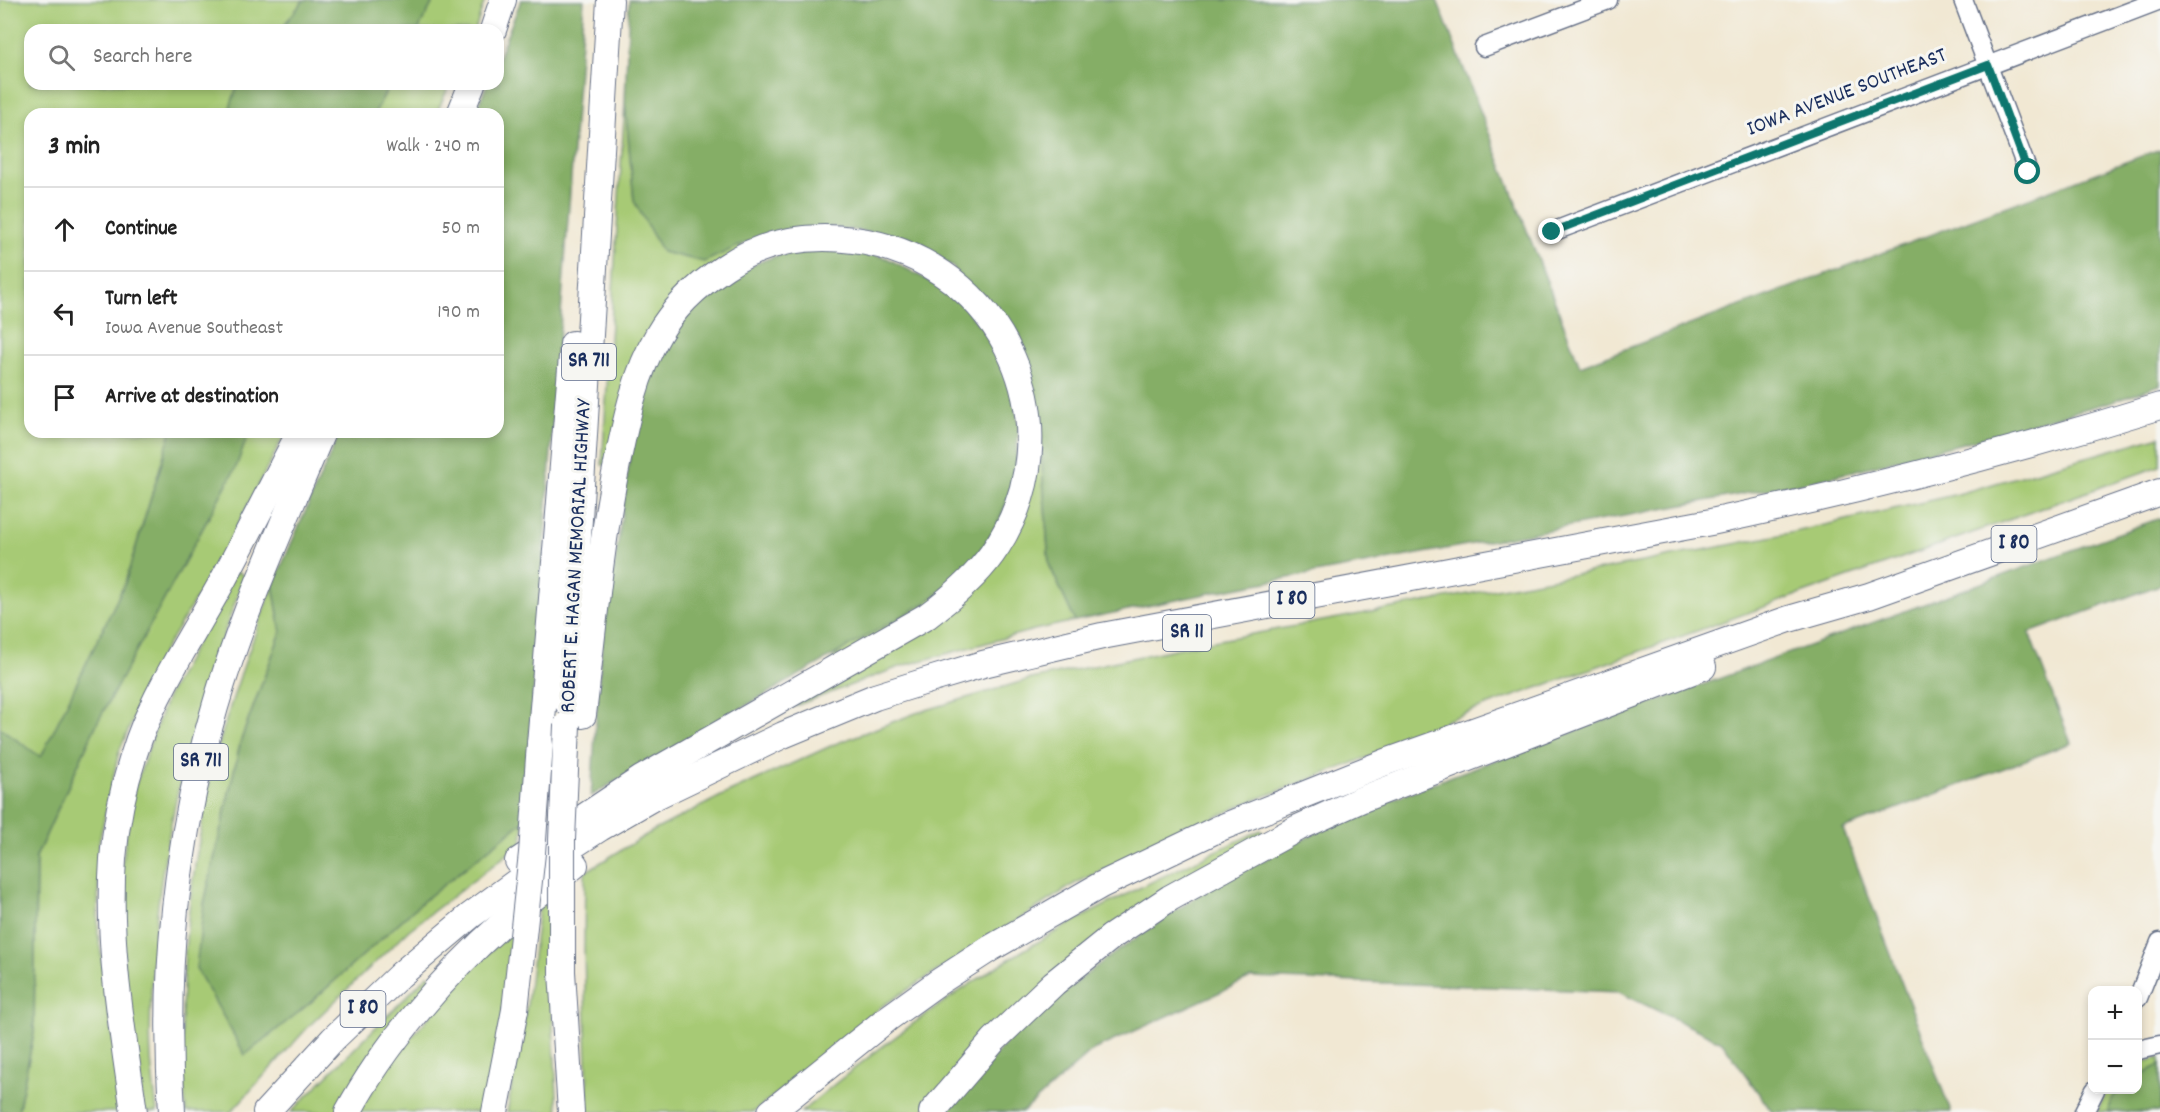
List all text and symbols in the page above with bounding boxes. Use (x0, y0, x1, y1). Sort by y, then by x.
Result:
search box (24, 24, 504, 90)
icon: search (45, 41, 78, 74)
street label: IOWA AVENUE SOUTHEAST (1743, 41, 1952, 145)
text: Search here (93, 42, 192, 73)
text: 3 min (48, 129, 100, 166)
text: Walk · 240 m (386, 133, 480, 161)
route start (2014, 158, 2040, 184)
icon: ahead (48, 213, 81, 246)
text: Continue (105, 214, 177, 245)
text: 50 m (442, 215, 480, 243)
route end (1538, 218, 1564, 244)
text: Turn left (105, 284, 177, 315)
icon: left (48, 297, 81, 330)
text: 190 m (437, 299, 480, 327)
text: Iowa Avenue Southeast (105, 315, 283, 343)
road number: SR 711 (562, 344, 616, 380)
icon: arrive (48, 381, 81, 414)
text: Arrive at destination (105, 382, 279, 413)
street label: ROBERT E. HAGAN MEMORIAL HIGHWAY (553, 397, 601, 714)
road number: I 80 (1992, 526, 2036, 562)
road number: I 80 (1270, 582, 1314, 618)
road number: SR 11 (1163, 615, 1211, 651)
road number: SR 711 (174, 744, 228, 780)
map controls (2088, 986, 2142, 1094)
button: + (2088, 986, 2142, 1040)
road number: I 80 (340, 991, 386, 1027)
button: − (2088, 1040, 2142, 1094)

